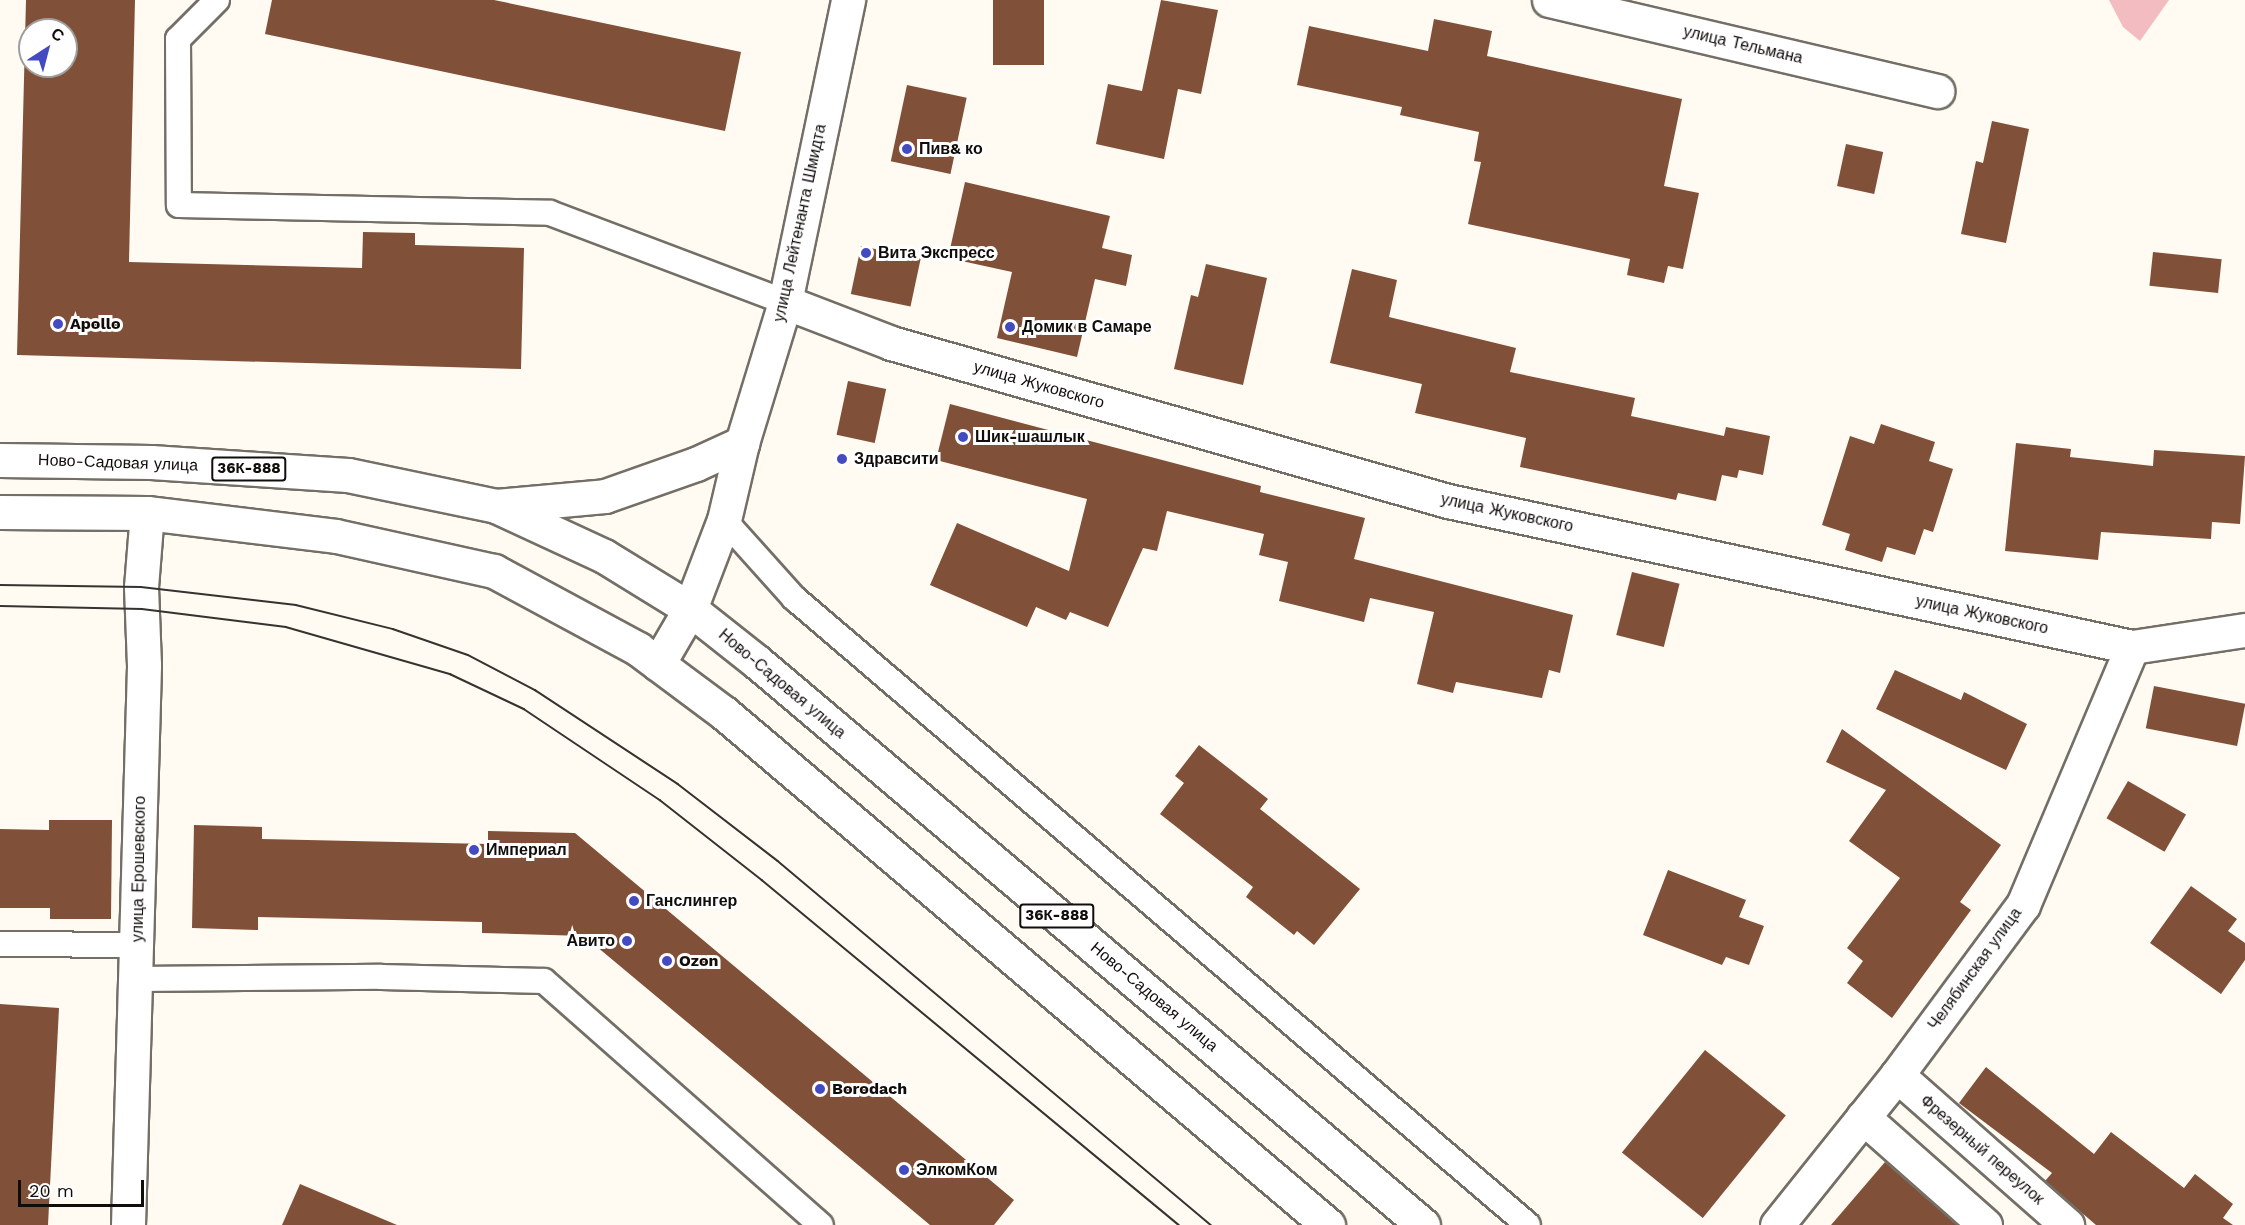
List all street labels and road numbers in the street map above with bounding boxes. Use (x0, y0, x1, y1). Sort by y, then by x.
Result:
street label: улица Тельмана (1681, 22, 1805, 68)
street label: улица Лейтенанта Шмидта (770, 122, 830, 324)
street label: улица Жуковского (972, 357, 1106, 413)
street label: Ново-Садовая улица (38, 451, 198, 475)
road number: 36К-888 (210, 457, 288, 481)
street label: улица Жуковского (1439, 490, 1575, 536)
street label: улица Жуковского (1914, 592, 2050, 638)
street label: Ново-Садовая улица (715, 625, 849, 743)
street label: улица Ерошевского (128, 796, 150, 942)
road number: 36К-888 (1018, 904, 1096, 928)
street label: Челябинская улица (1924, 904, 2026, 1034)
street label: Ново-Садовая улица (1087, 938, 1221, 1056)
street label: Фрезерный переулок (1916, 1091, 2048, 1209)

